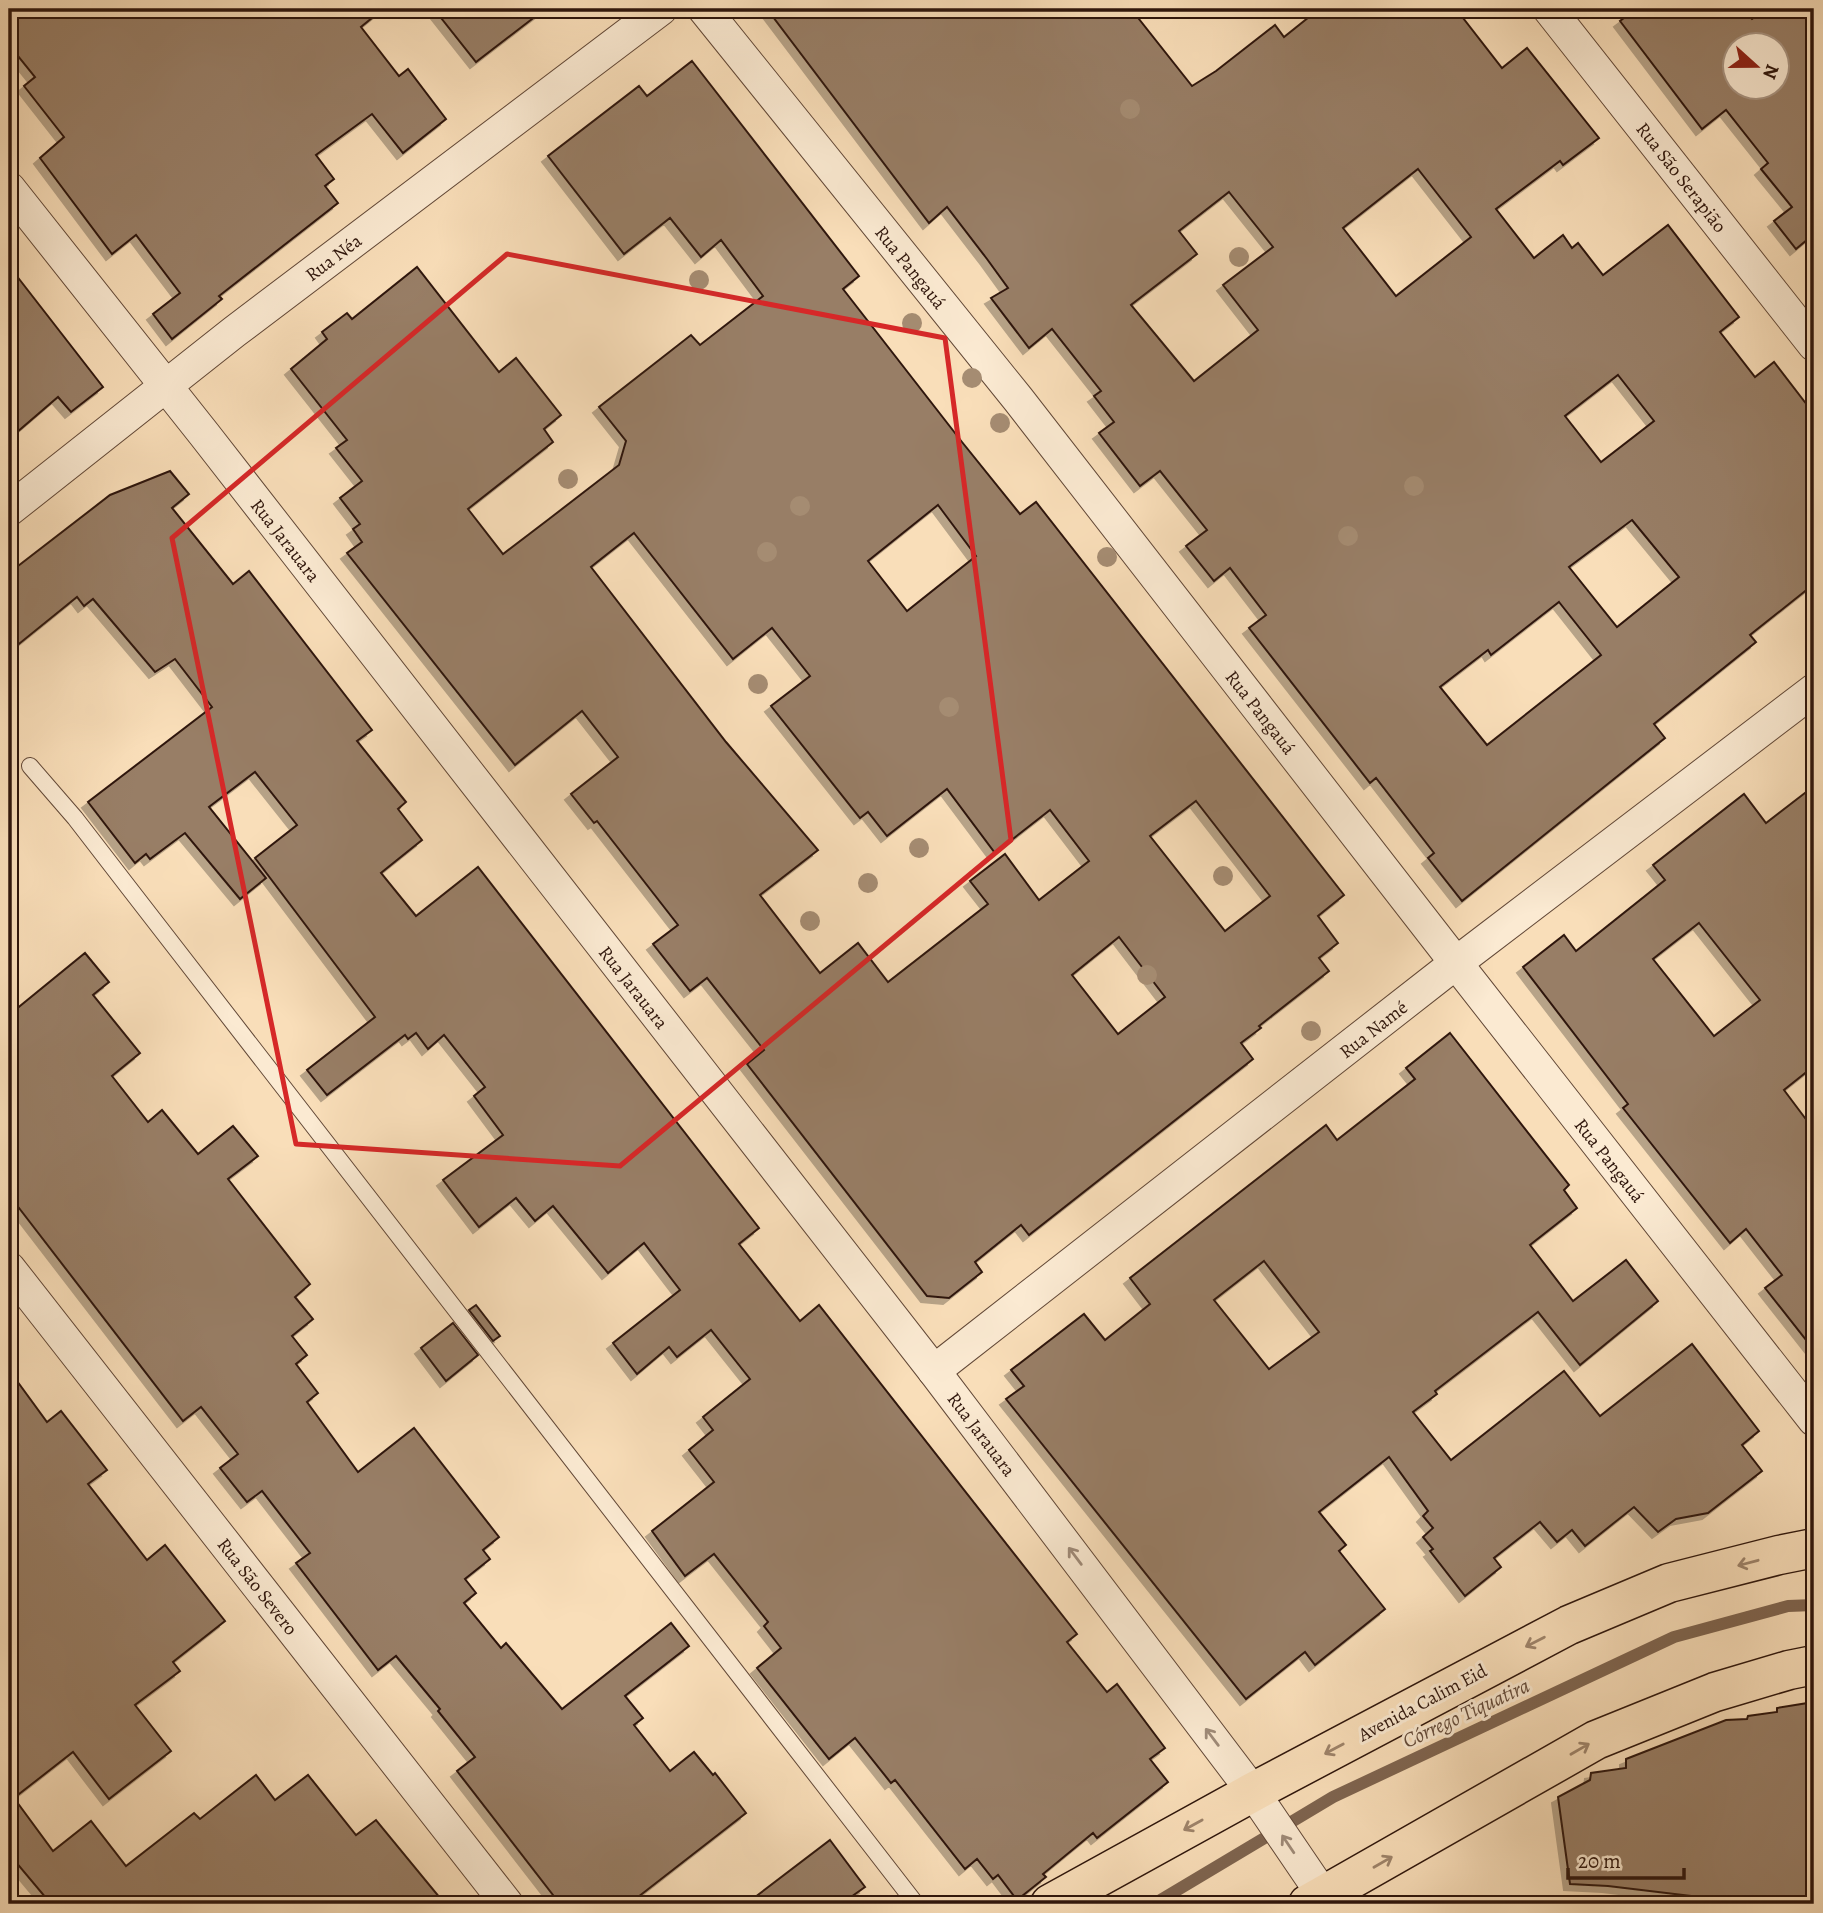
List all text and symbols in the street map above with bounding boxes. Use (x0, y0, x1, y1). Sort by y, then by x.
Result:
north arrow (1722, 32, 1792, 102)
text: N (1756, 61, 1786, 83)
street label: Rua São Serapião (1630, 117, 1733, 238)
street label: Rua Pangauá (868, 220, 952, 315)
street label: Rua Néa (300, 228, 367, 288)
street label: Rua Jarauara (244, 493, 326, 588)
street label: Rua Pangauá (1219, 665, 1301, 760)
street label: Rua Jarauara (592, 940, 674, 1035)
street label: Rua Namé (1334, 995, 1413, 1065)
street label: Rua Pangauá (1568, 1113, 1650, 1208)
street label: Rua Jarauara (941, 1387, 1022, 1482)
street label: Rua São Severo (211, 1532, 304, 1641)
one-way arrow (1067, 1547, 1082, 1566)
one-way arrow (1737, 1557, 1759, 1570)
one-way arrow (1525, 1636, 1546, 1650)
street label: Avenida Calim Eid (1353, 1658, 1492, 1748)
water label: Córrego Tiquatira (1398, 1671, 1534, 1755)
one-way arrow (1205, 1728, 1219, 1747)
one-way arrow (1324, 1742, 1345, 1756)
one-way arrow (1570, 1742, 1590, 1756)
one-way arrow (1183, 1819, 1204, 1832)
one-way arrow (1281, 1834, 1295, 1854)
scale bar (1568, 1836, 1683, 1880)
text: 20 m (1578, 1847, 1621, 1875)
one-way arrow (1372, 1854, 1392, 1868)

